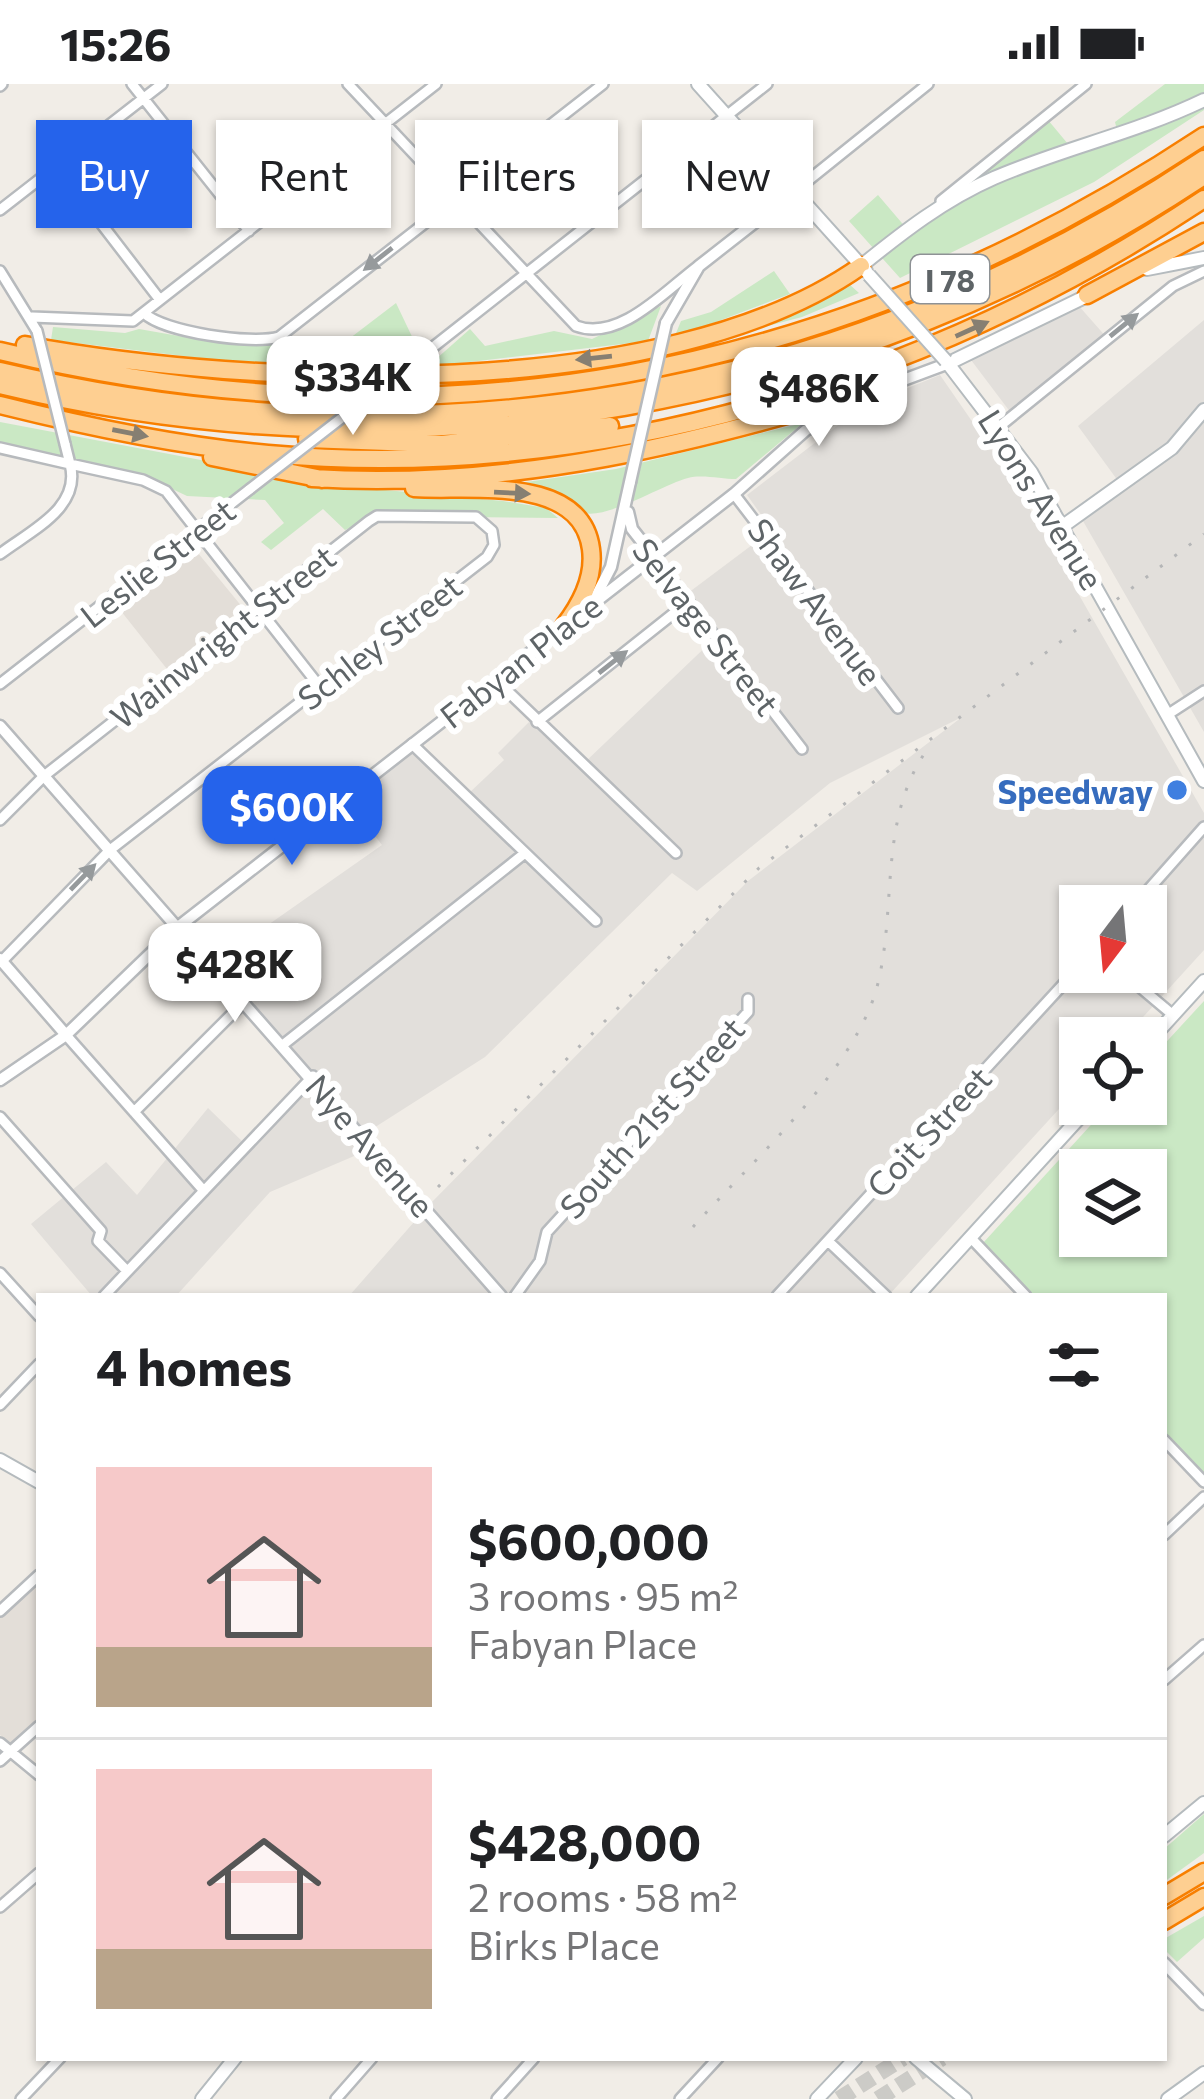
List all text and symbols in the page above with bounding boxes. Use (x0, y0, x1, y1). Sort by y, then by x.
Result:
text: 15:26 (60, 15, 172, 70)
chip: Buy (36, 120, 192, 228)
chip: Rent (216, 120, 391, 228)
chip: Filters (415, 120, 618, 228)
chip: New (642, 120, 813, 228)
one-way arrow (362, 247, 393, 271)
road number: I 78 (911, 255, 989, 303)
one-way arrow (1109, 313, 1139, 339)
one-way arrow (955, 318, 990, 338)
pin: $334K (269, 336, 437, 438)
pin: $486K (735, 347, 903, 449)
one-way arrow (575, 349, 612, 368)
text: $334K (294, 351, 412, 399)
text: $486K (758, 362, 880, 410)
street label: Lyons Avenue (970, 401, 1114, 597)
one-way arrow (112, 424, 150, 443)
one-way arrow (494, 484, 532, 503)
street label: Leslie Street (71, 489, 243, 635)
street label: Shaw Avenue (740, 510, 892, 692)
street label: Selvage Street (625, 529, 789, 723)
street label: Wainwright Street (101, 535, 343, 737)
street label: Schley Street (289, 564, 469, 718)
street label: Fabyan Place (431, 584, 609, 736)
one-way arrow (597, 650, 628, 675)
pin: $600K (208, 766, 376, 868)
place label: Speedway (997, 770, 1153, 811)
marker: Speedway (1164, 777, 1190, 803)
text: $600K (229, 781, 355, 829)
one-way arrow (69, 863, 97, 892)
north arrow (1059, 885, 1167, 993)
map controls (1059, 885, 1167, 1257)
pin: $428K (151, 923, 319, 1025)
text: $428K (175, 938, 295, 986)
street label: South 21st Street (550, 1008, 752, 1226)
button: locate (1059, 1017, 1167, 1125)
street label: Coit Street (857, 1057, 999, 1205)
street label: Nye Avenue (298, 1065, 444, 1225)
button: layers (1059, 1149, 1167, 1257)
icon: filters (1041, 1332, 1107, 1398)
text: 4 homes (96, 1334, 292, 1397)
text: $600,000 (468, 1508, 710, 1571)
icon: home (192, 1515, 336, 1659)
text: 3 rooms · 95 m² (468, 1571, 738, 1619)
text: Fabyan Place (468, 1619, 697, 1667)
text: $428,000 (468, 1809, 701, 1872)
icon: home (192, 1817, 336, 1961)
text: 2 rooms · 58 m² (468, 1872, 738, 1920)
text: Birks Place (468, 1920, 660, 1968)

